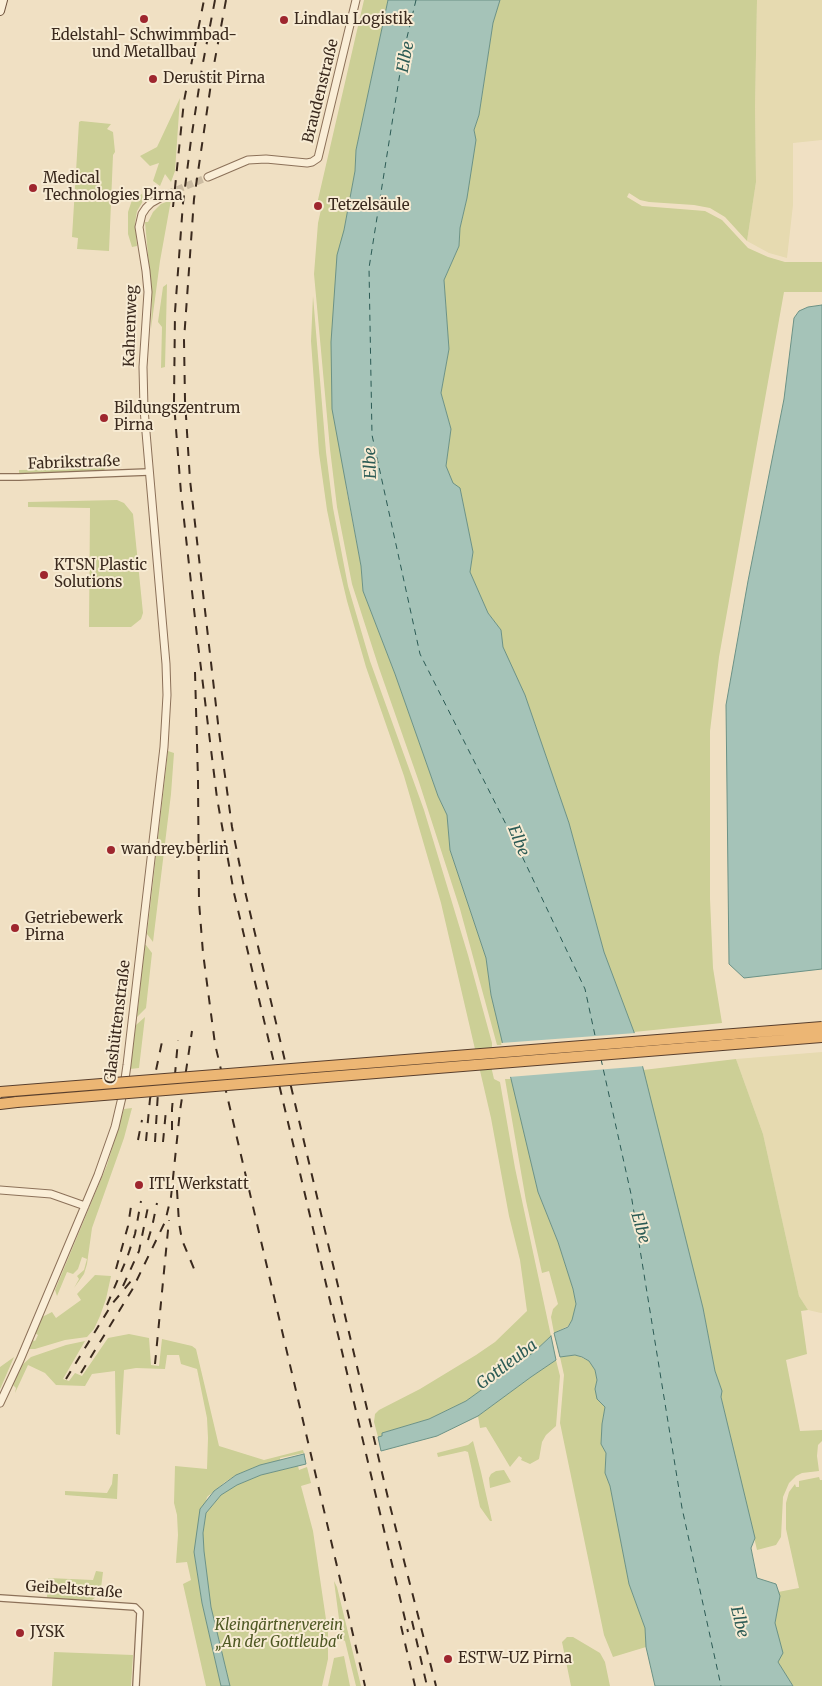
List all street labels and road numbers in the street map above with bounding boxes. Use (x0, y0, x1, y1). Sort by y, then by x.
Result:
street label: Braudenstraße (299, 37, 343, 145)
street label: Kahrenweg (121, 285, 141, 367)
street label: Fabrikstraße (28, 452, 120, 474)
street label: Glashüttenstraße (101, 959, 135, 1085)
street label: Geibeltstraße (25, 1578, 123, 1602)

